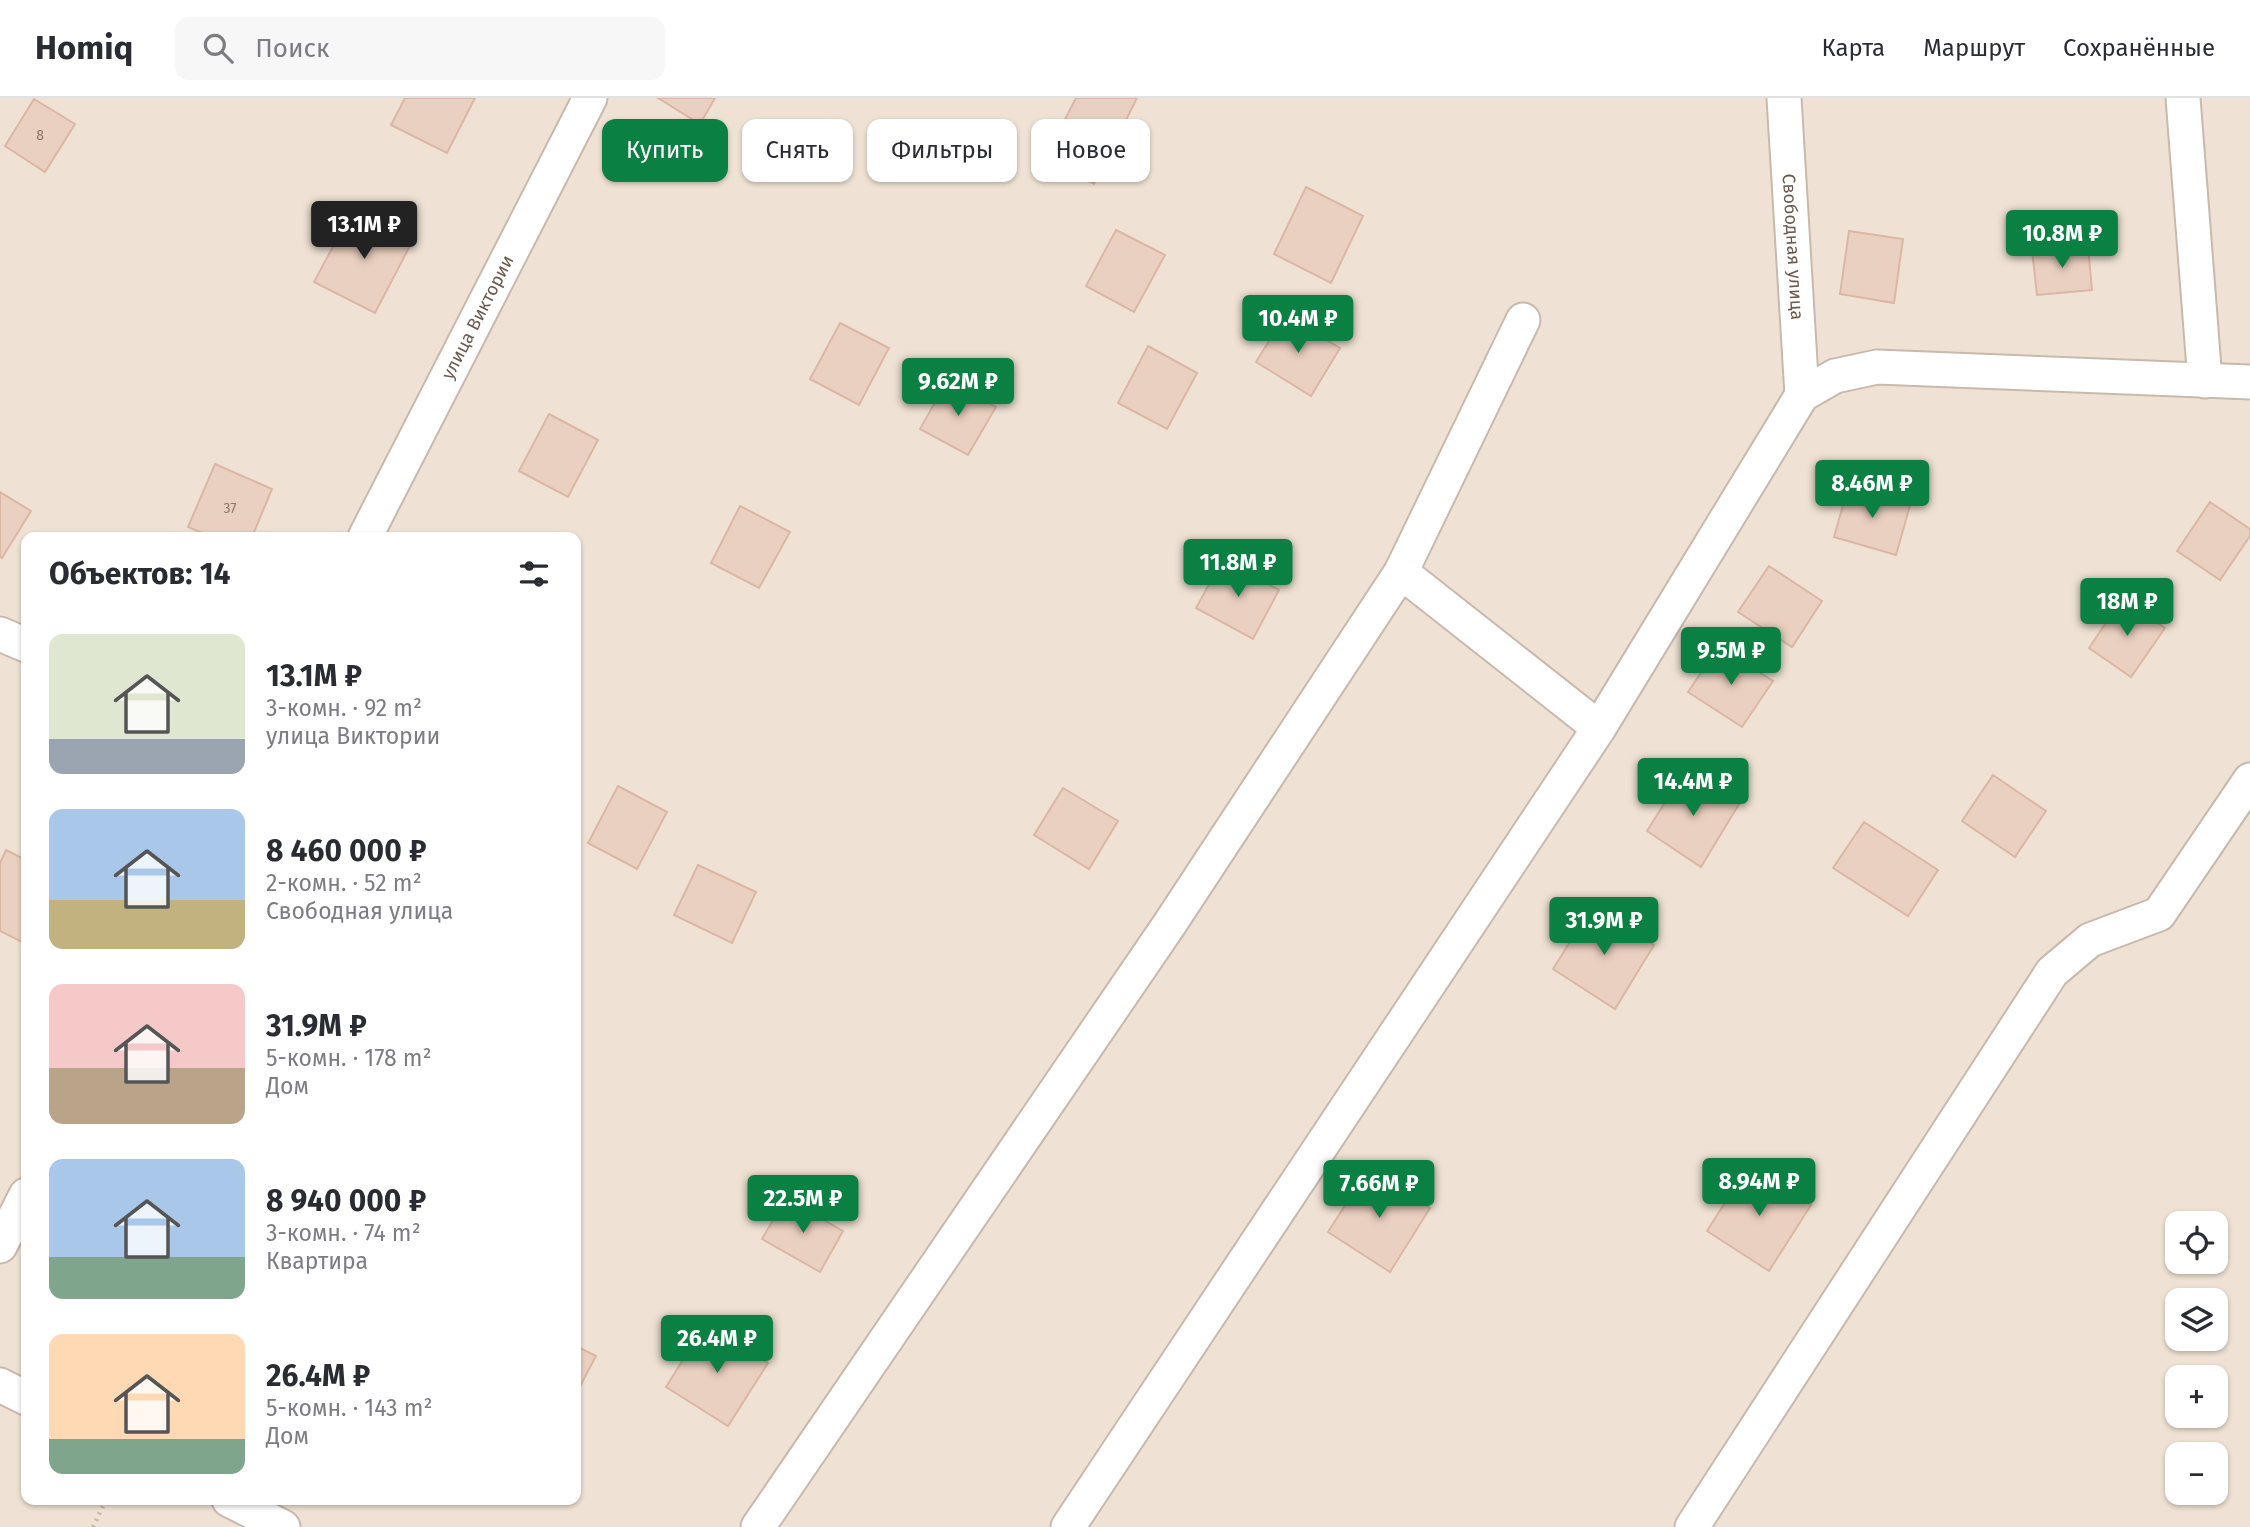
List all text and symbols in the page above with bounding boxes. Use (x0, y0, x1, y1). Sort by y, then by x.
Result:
search box (175, 17, 665, 80)
text: Homiq (35, 28, 133, 68)
icon: search (199, 29, 237, 67)
text: Поиск (255, 33, 330, 64)
text: Карта (1822, 34, 1885, 62)
text: Маршрут (1923, 34, 2025, 62)
text: Сохранённые (2063, 34, 2215, 62)
chip: Купить (602, 119, 728, 182)
chip: Снять (742, 119, 853, 182)
chip: Фильтры (867, 119, 1017, 182)
chip: Новое (1031, 119, 1150, 182)
house number: 8 (36, 127, 44, 144)
street label: Свободная улица (1778, 173, 1808, 321)
pin: 13.1M ₽ (299, 202, 429, 261)
text: 13.1M ₽ (327, 210, 401, 238)
pin: 10.8M ₽ (1997, 211, 2127, 270)
text: 10.8M ₽ (2022, 219, 2102, 247)
street label: улица Виктории (437, 251, 519, 383)
pin: 10.4M ₽ (1233, 296, 1363, 355)
text: 10.4M ₽ (1258, 304, 1338, 332)
pin: 9.62M ₽ (893, 358, 1023, 418)
text: 9.62M ₽ (918, 367, 998, 395)
pin: 8.46M ₽ (1807, 460, 1937, 520)
text: 8.46M ₽ (1831, 469, 1913, 497)
house number: 37 (223, 500, 237, 517)
pin: 11.8M ₽ (1173, 540, 1303, 599)
text: 11.8M ₽ (1199, 548, 1277, 576)
icon: filters (515, 555, 553, 593)
text: Объектов: 14 (49, 556, 231, 592)
pin: 18M ₽ (2078, 578, 2176, 638)
text: 18M ₽ (2096, 587, 2158, 615)
pin: 9.5M ₽ (1674, 628, 1788, 687)
text: 9.5M ₽ (1697, 636, 1765, 664)
text: 13.1M ₽ (266, 658, 362, 694)
icon: home (105, 662, 189, 746)
text: 3-комн. · 92 m² (266, 694, 422, 722)
text: улица Виктории (266, 722, 440, 750)
pin: 14.4M ₽ (1628, 758, 1758, 818)
text: 14.4M ₽ (1654, 767, 1732, 795)
text: 8 460 000 ₽ (266, 833, 427, 869)
icon: home (105, 837, 189, 921)
text: 2-комн. · 52 m² (266, 869, 422, 897)
text: Свободная улица (266, 897, 453, 925)
pin: 31.9M ₽ (1539, 898, 1669, 957)
text: 31.9M ₽ (1565, 906, 1643, 934)
text: 31.9M ₽ (266, 1008, 367, 1044)
icon: home (105, 1012, 189, 1096)
text: 5-комн. · 178 m² (266, 1044, 432, 1072)
text: Дом (266, 1072, 309, 1100)
pin: 8.94M ₽ (1694, 1158, 1824, 1218)
pin: 7.66M ₽ (1314, 1160, 1444, 1220)
text: 8.94M ₽ (1718, 1167, 1800, 1195)
text: 7.66M ₽ (1339, 1169, 1419, 1197)
pin: 22.5M ₽ (738, 1176, 868, 1235)
text: 8 940 000 ₽ (266, 1183, 426, 1219)
text: 22.5M ₽ (763, 1184, 843, 1212)
icon: home (105, 1187, 189, 1271)
map controls (2165, 1211, 2228, 1505)
button: locate (2165, 1211, 2228, 1274)
text: 3-комн. · 74 m² (266, 1219, 421, 1247)
text: Квартира (266, 1247, 368, 1275)
button: layers (2165, 1288, 2228, 1351)
pin: 26.4M ₽ (652, 1316, 782, 1375)
text: 26.4M ₽ (677, 1324, 757, 1352)
text: 26.4M ₽ (266, 1358, 370, 1394)
icon: home (105, 1362, 189, 1446)
button: + (2165, 1365, 2228, 1428)
text: 5-комн. · 143 m² (266, 1394, 432, 1422)
text: Дом (266, 1422, 309, 1450)
button: − (2165, 1442, 2228, 1505)

